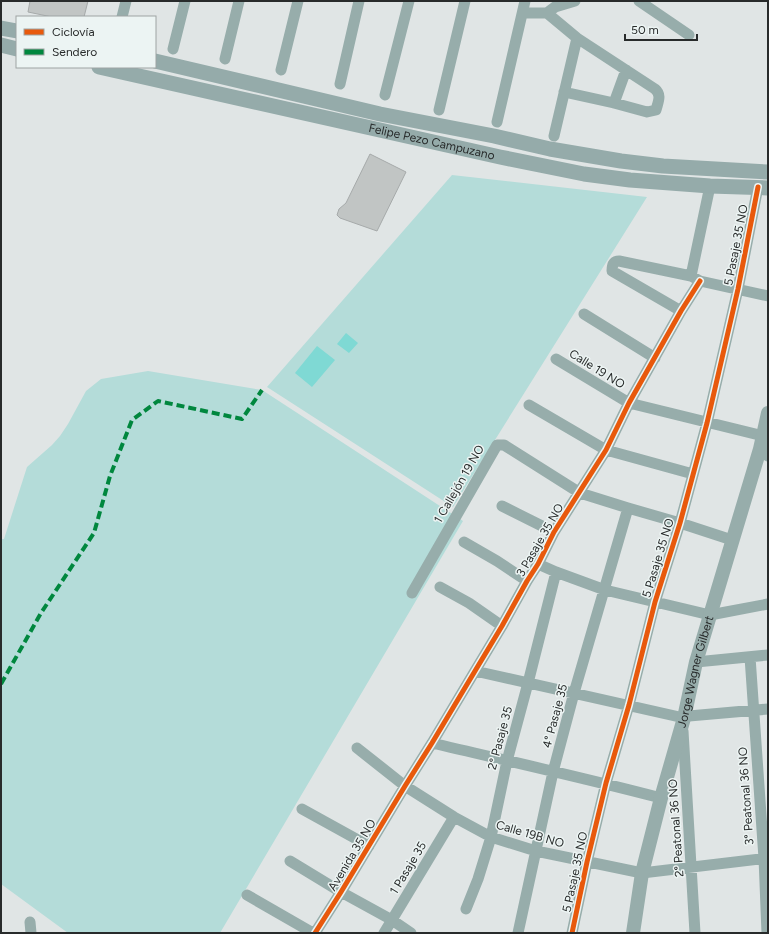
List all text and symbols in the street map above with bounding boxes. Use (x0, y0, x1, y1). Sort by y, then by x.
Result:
legend (16, 16, 156, 68)
scale bar (625, 16, 697, 42)
text: 50 m (631, 23, 659, 37)
text: Ciclovía (52, 25, 95, 39)
text: Sendero (52, 45, 97, 59)
street label: Felipe Pezo Campuzano (367, 121, 496, 163)
street label: 5 Pasaje 35 NO (721, 203, 751, 287)
street label: Calle 19 NO (567, 346, 627, 392)
street label: 1 Callejón 19 NO (431, 443, 487, 525)
street label: 3 Pasaje 35 NO (513, 501, 567, 579)
street label: 5 Pasaje 35 NO (639, 517, 677, 599)
street label: Jorge Wagner Gilbert (675, 614, 717, 729)
street label: 4° Pasaje 35 (540, 682, 570, 750)
street label: 2° Pasaje 35 (485, 705, 515, 771)
street label: 3° Peatonal 36 NO (736, 747, 756, 845)
street label: 2° Peatonal 36 NO (666, 778, 686, 878)
street label: Avenida 35 NO (325, 817, 379, 893)
street label: Calle 19B NO (494, 818, 566, 850)
street label: 5 Pasaje 35 NO (560, 830, 590, 914)
street label: 1 Pasaje 35 (387, 839, 429, 897)

